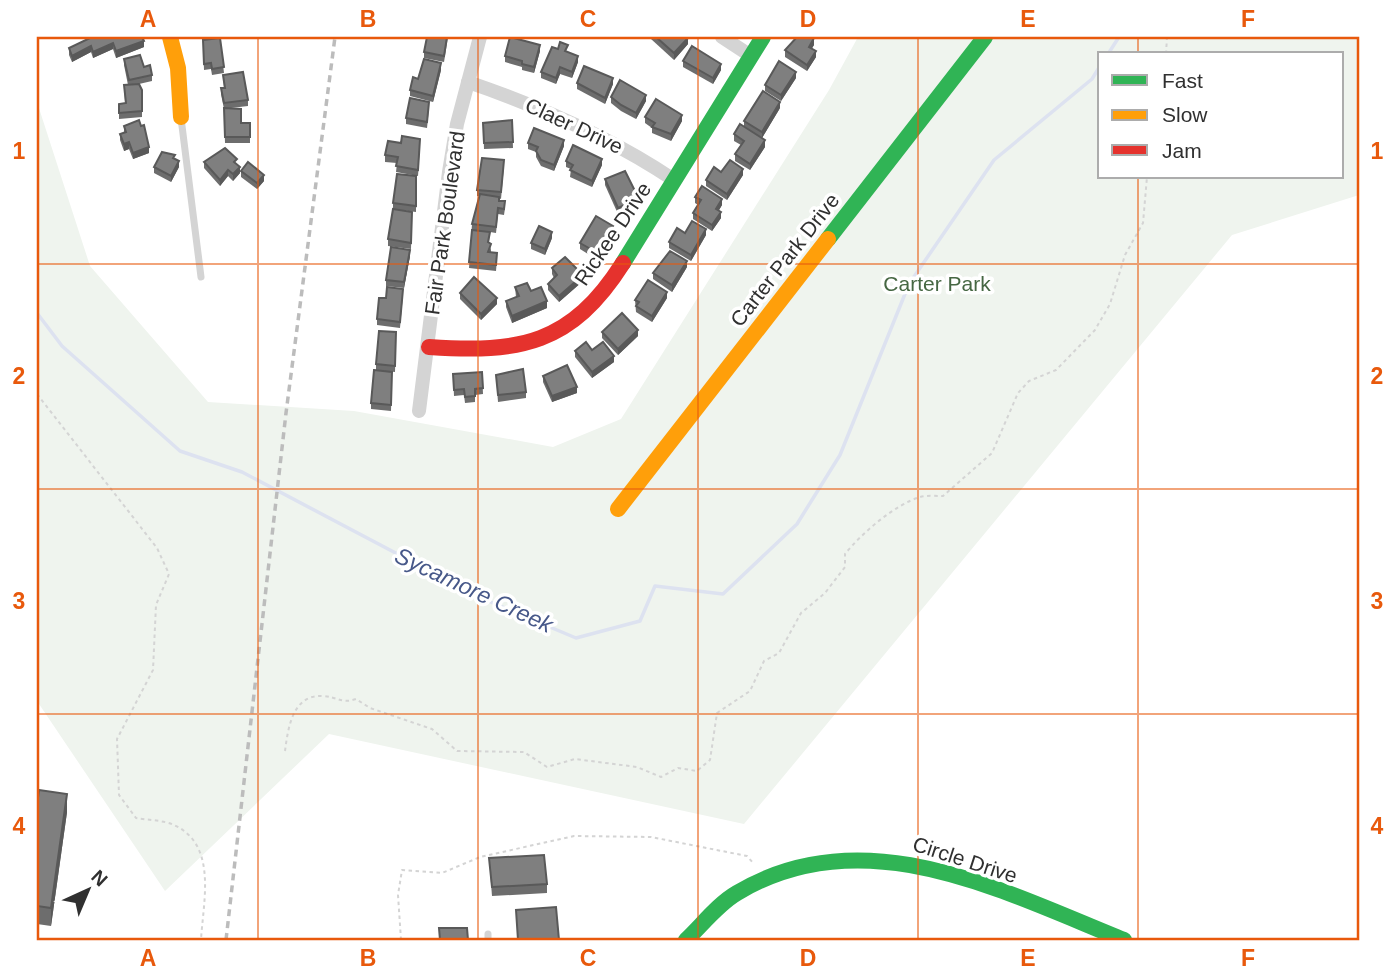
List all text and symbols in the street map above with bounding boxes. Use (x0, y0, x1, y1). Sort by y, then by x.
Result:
text: A (140, 6, 156, 32)
text: B (360, 6, 376, 32)
text: C (580, 6, 596, 32)
text: D (800, 6, 816, 32)
text: E (1020, 6, 1036, 32)
text: F (1241, 6, 1255, 32)
legend (1098, 52, 1344, 178)
text: Fast (1162, 69, 1203, 92)
street label: Claer Drive (522, 93, 627, 158)
text: Slow (1162, 103, 1208, 126)
street label: Fair Park Boulevard (420, 129, 469, 316)
text: 1 (13, 138, 26, 164)
text: 1 (1371, 138, 1384, 164)
text: Jam (1162, 139, 1202, 162)
street label: Rickee Drive (570, 178, 655, 289)
street label: Carter Park Drive (726, 189, 844, 331)
park label: Carter Park (883, 272, 991, 295)
text: 2 (13, 363, 25, 389)
text: 2 (1371, 363, 1383, 389)
water label: Sycamore Creek (391, 542, 558, 639)
text: 3 (13, 588, 25, 614)
text: 3 (1371, 588, 1383, 614)
text: 4 (13, 813, 26, 839)
text: 4 (1371, 813, 1384, 839)
street label: Circle Drive (910, 832, 1020, 887)
north arrow (52, 855, 122, 925)
text: N (87, 866, 112, 890)
text: A (140, 945, 156, 971)
text: B (360, 945, 376, 971)
text: C (580, 945, 596, 971)
text: D (800, 945, 816, 971)
text: E (1020, 945, 1036, 971)
text: F (1241, 945, 1255, 971)

